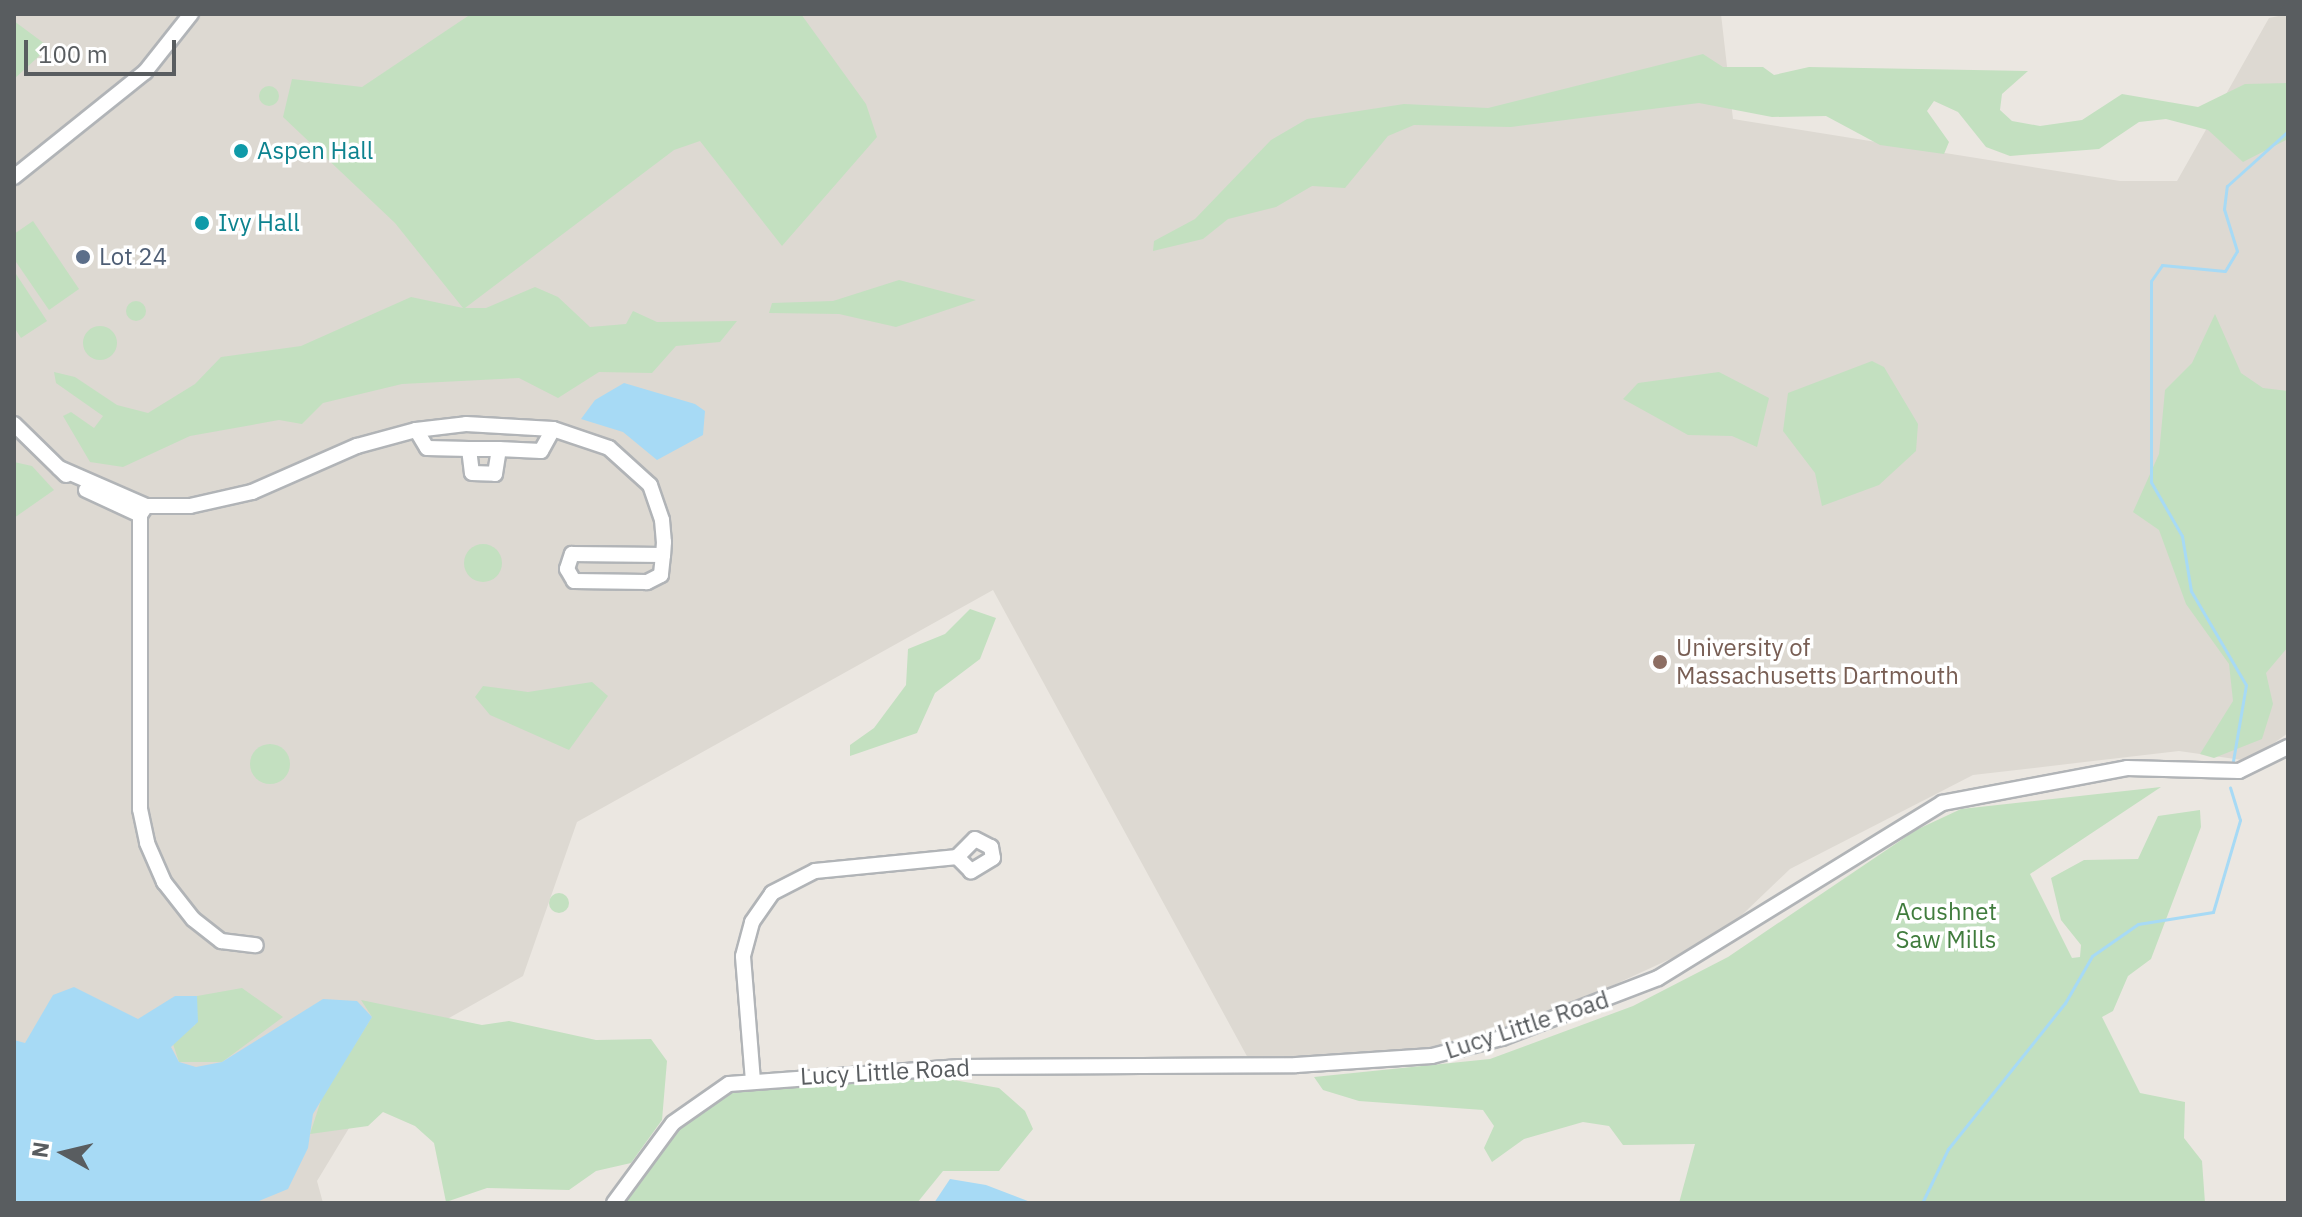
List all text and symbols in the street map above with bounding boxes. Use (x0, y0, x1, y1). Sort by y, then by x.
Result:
scale bar (28, 24, 180, 74)
text: 100 m (38, 38, 108, 70)
place label: Aspen Hall (257, 137, 373, 165)
marker: Aspen Hall (232, 142, 250, 160)
place label: Ivy Hall (218, 209, 300, 237)
marker: Ivy Hall (193, 214, 211, 232)
place label: Lot 24 (99, 243, 167, 271)
marker: Lot 24 (74, 248, 92, 266)
place label: University of Massachusetts Dartmouth (1676, 634, 1959, 690)
marker: University of Massachusetts Dartmouth (1651, 653, 1669, 671)
park label: Acushnet Saw Mills (1895, 898, 1997, 954)
street label: Lucy Little Road (1442, 985, 1612, 1065)
street label: Lucy Little Road (799, 1053, 971, 1091)
north arrow (24, 1113, 104, 1193)
text: N (24, 1140, 55, 1159)

